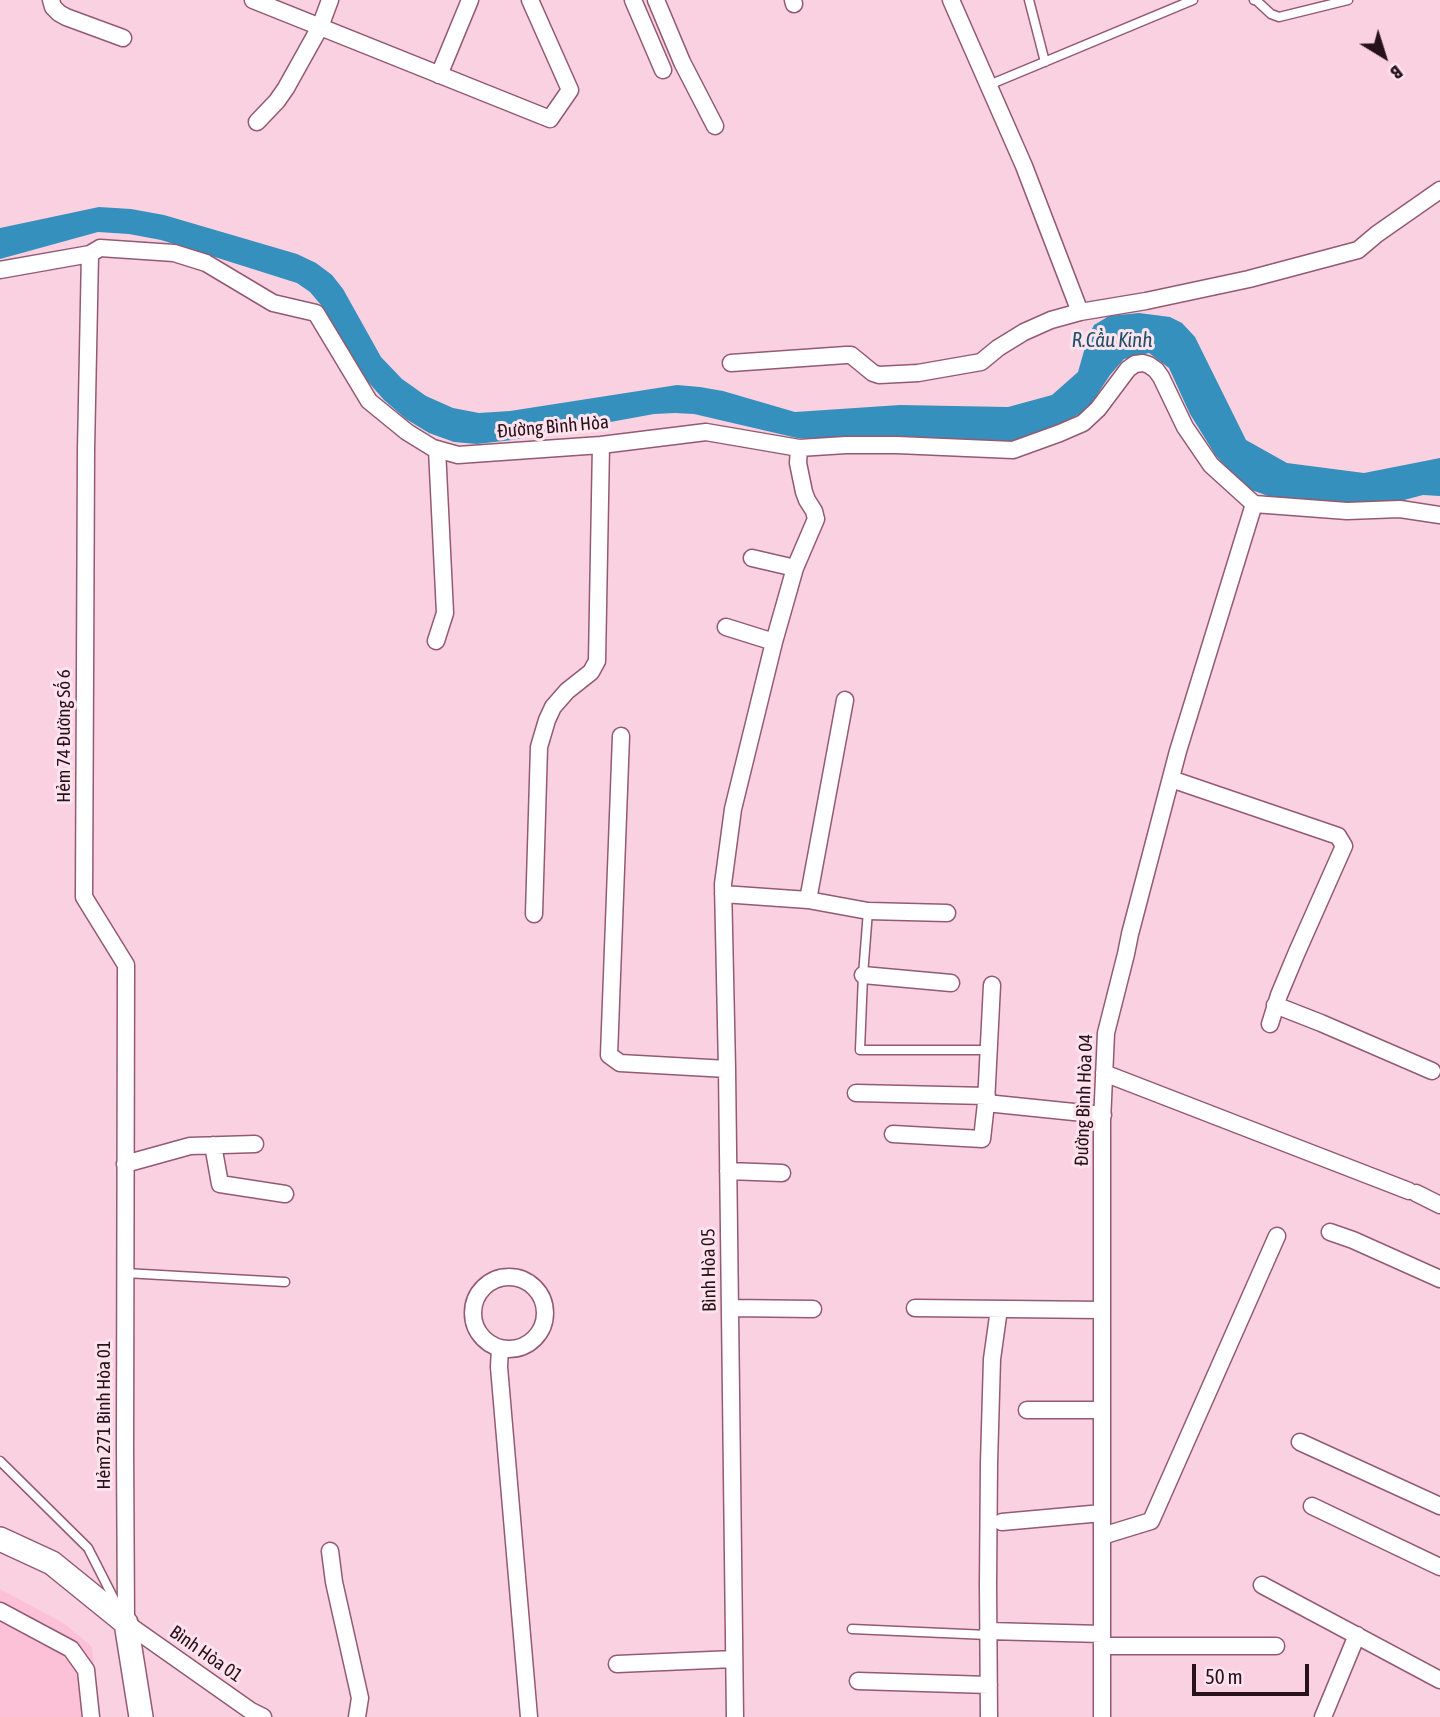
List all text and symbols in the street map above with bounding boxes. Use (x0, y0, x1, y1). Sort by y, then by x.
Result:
north arrow (1349, 21, 1419, 91)
text: B (1387, 61, 1407, 84)
water label: R.Cầu Kinh (1072, 327, 1152, 353)
street label: Đường Bình Hòa (496, 411, 610, 443)
street label: Hẻm 74 Đường Số 6 (53, 669, 75, 803)
street label: Đường Bình Hòa 04 (1070, 1033, 1098, 1167)
street label: Bình Hòa 05 (697, 1228, 721, 1312)
street label: Hẻm 271 Bình Hòa 01 (93, 1340, 115, 1490)
street label: Bình Hòa 01 (165, 1621, 247, 1687)
scale bar (1195, 1650, 1312, 1694)
text: 50 m (1205, 1664, 1243, 1688)

